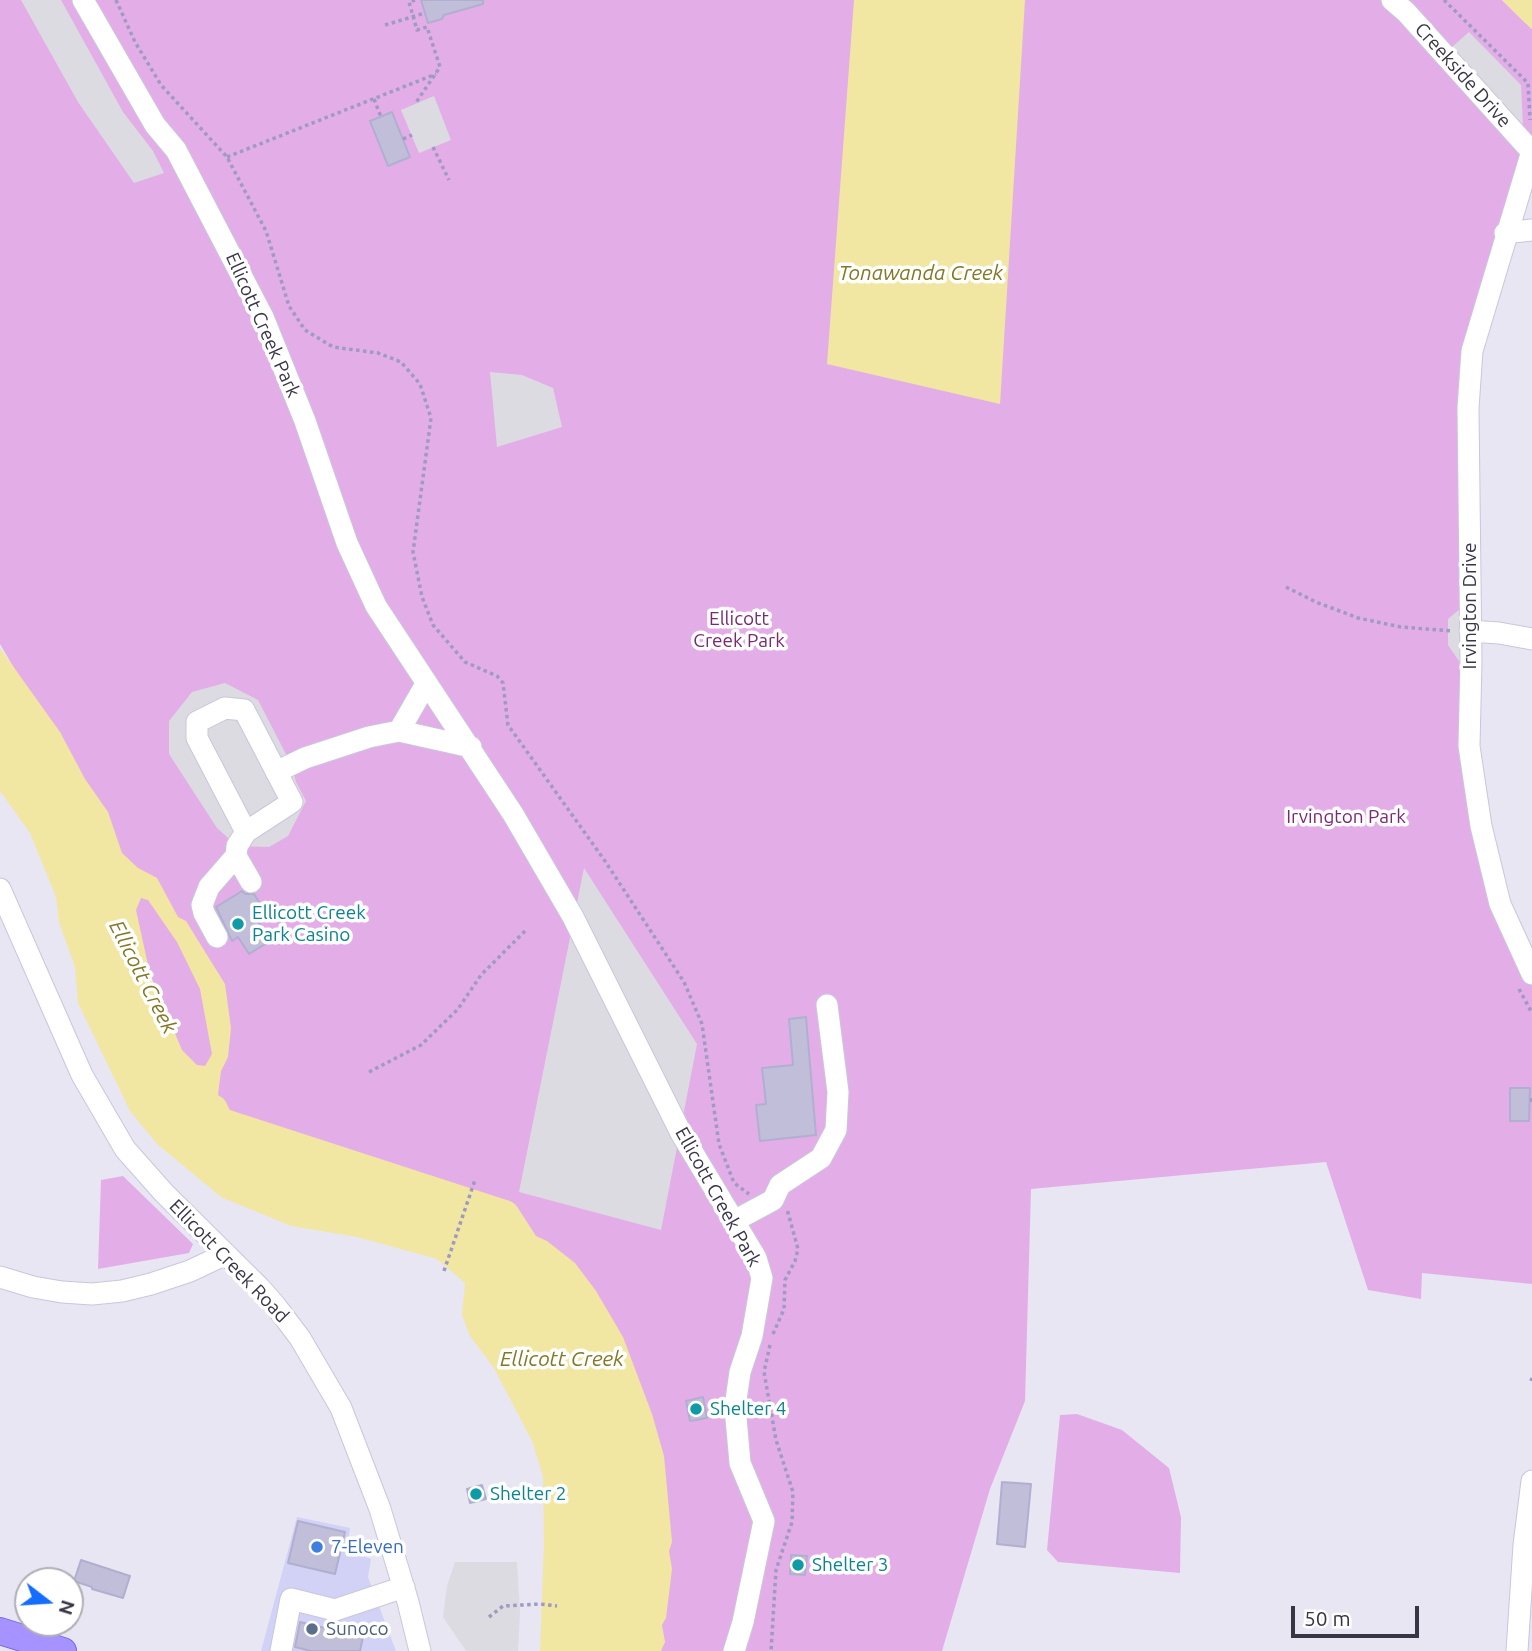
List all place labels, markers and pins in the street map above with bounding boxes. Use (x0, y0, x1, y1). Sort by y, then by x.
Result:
place label: Ellicott Creek Park Casino (252, 902, 366, 946)
marker: Ellicott Creek Park Casino (230, 916, 246, 932)
place label: Shelter 4 (710, 1398, 786, 1420)
marker: Shelter 4 (688, 1401, 704, 1417)
place label: Shelter 2 (490, 1483, 566, 1505)
marker: Shelter 2 (468, 1486, 484, 1502)
place label: 7-Eleven (331, 1536, 404, 1558)
marker: 7-Eleven (309, 1539, 325, 1555)
place label: Shelter 3 (812, 1554, 888, 1576)
marker: Shelter 3 (790, 1557, 806, 1573)
place label: Sunoco (326, 1618, 389, 1640)
marker: Sunoco (304, 1621, 320, 1637)

